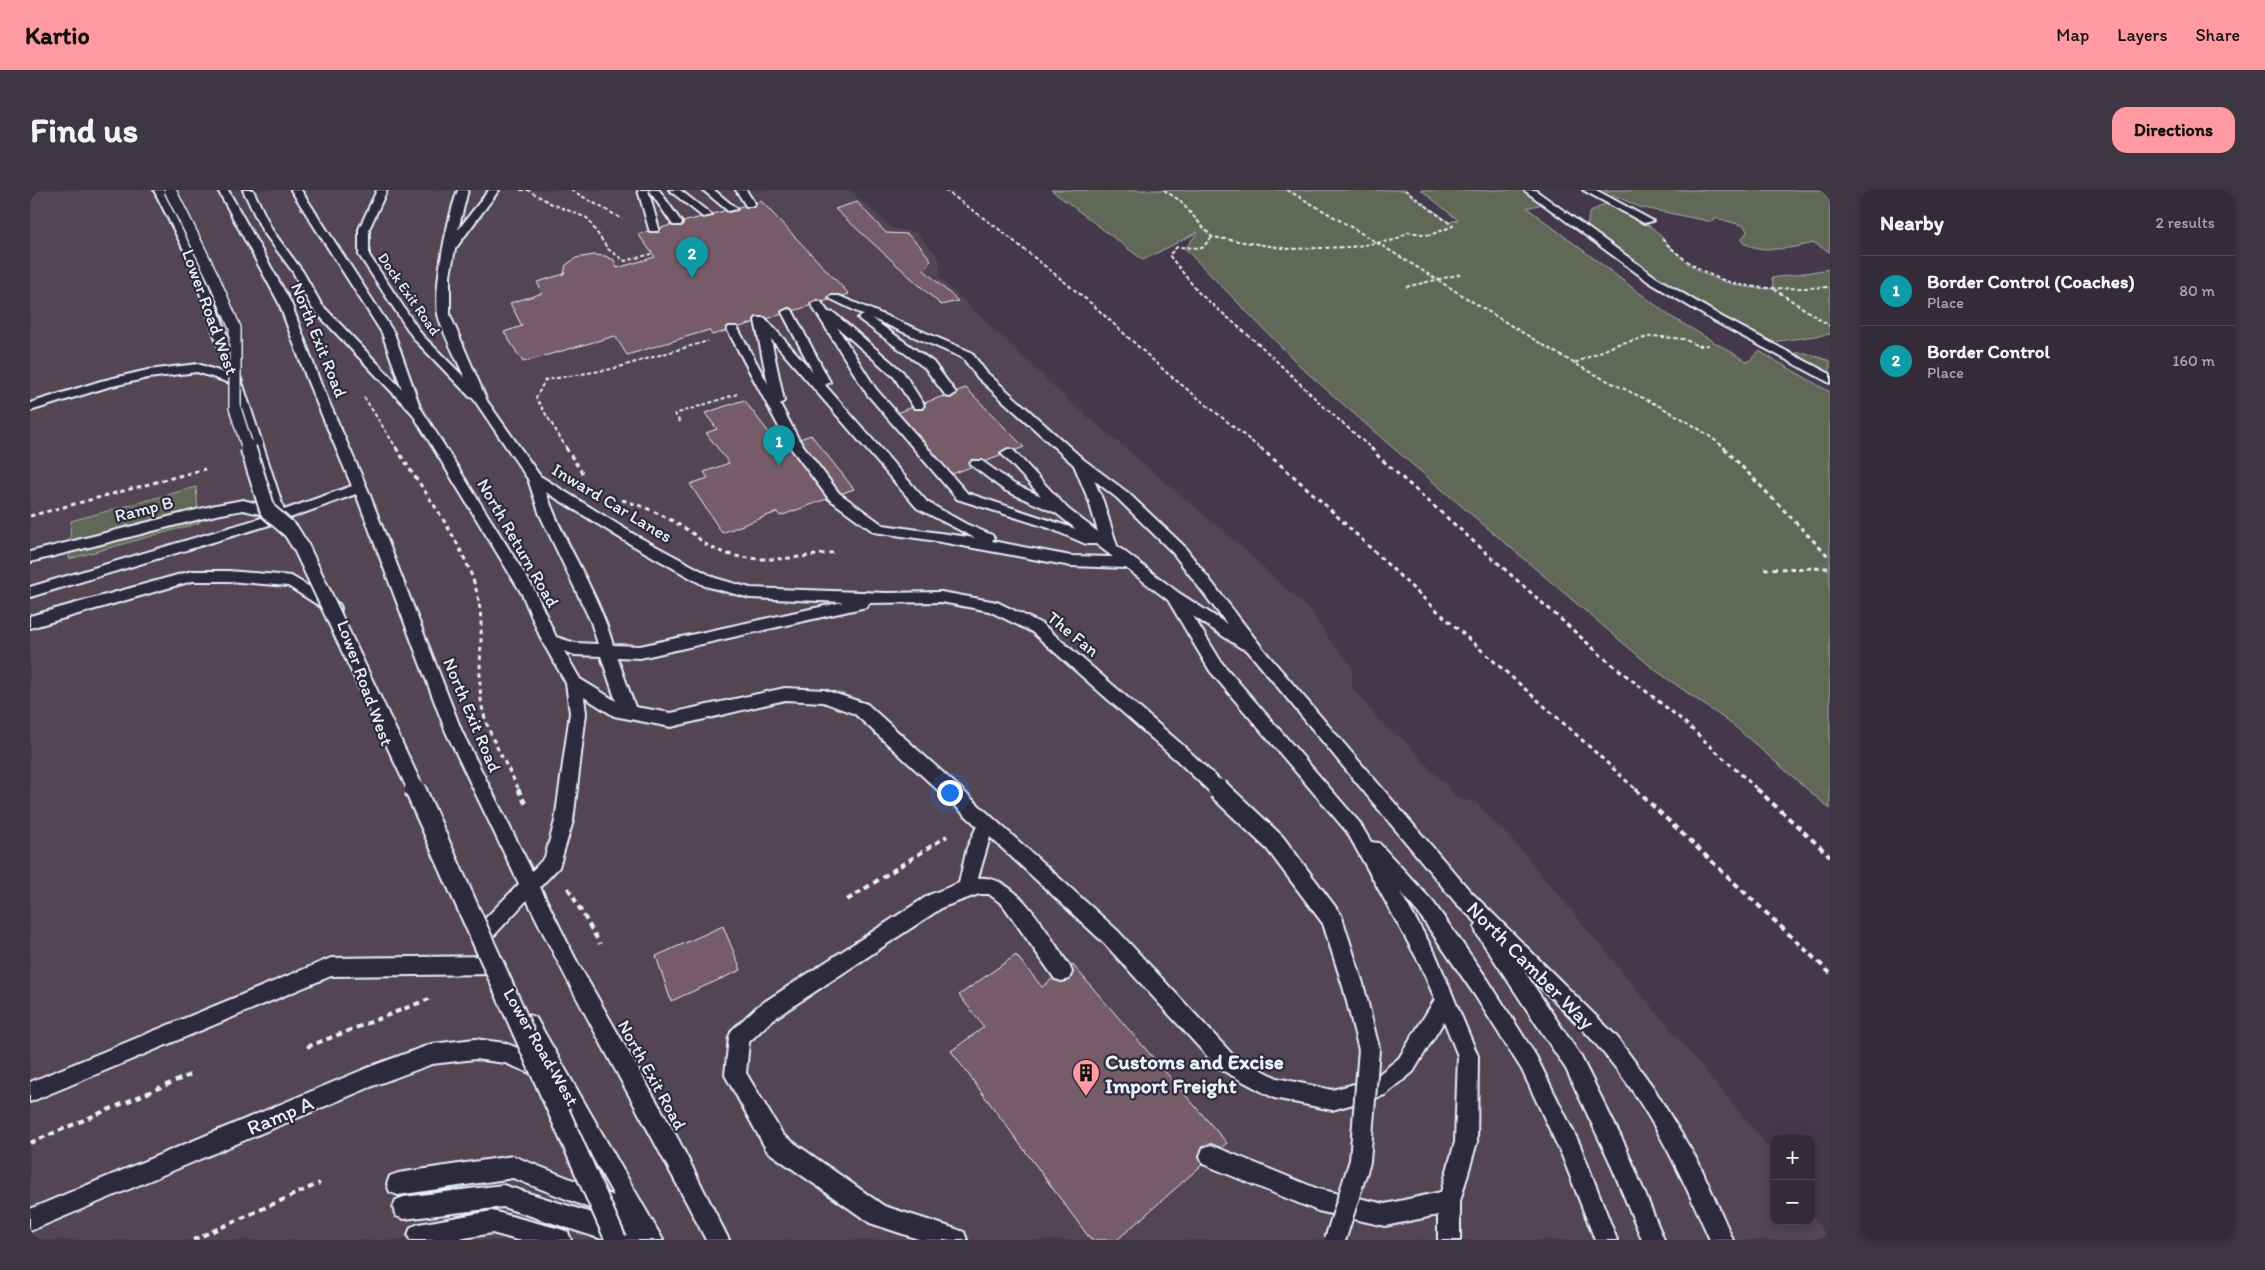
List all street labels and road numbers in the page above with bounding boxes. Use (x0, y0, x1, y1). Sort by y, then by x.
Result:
street label: Lower Road West (177, 246, 243, 378)
street label: Dock Exit Road (374, 249, 444, 339)
street label: North Exit Road (286, 279, 352, 401)
street label: Inward Car Lanes (548, 459, 676, 547)
street label: North Return Road (472, 475, 564, 611)
street label: Ramp B (112, 491, 176, 527)
street label: The Fan (1043, 607, 1104, 662)
street label: Lower Road West (332, 617, 398, 749)
street label: North Exit Road (438, 655, 506, 776)
street label: North Camber Way (1462, 896, 1600, 1034)
street label: Lower Road West (498, 984, 584, 1110)
street label: North Exit Road (613, 1016, 691, 1134)
street label: Ramp A (243, 1090, 318, 1140)

